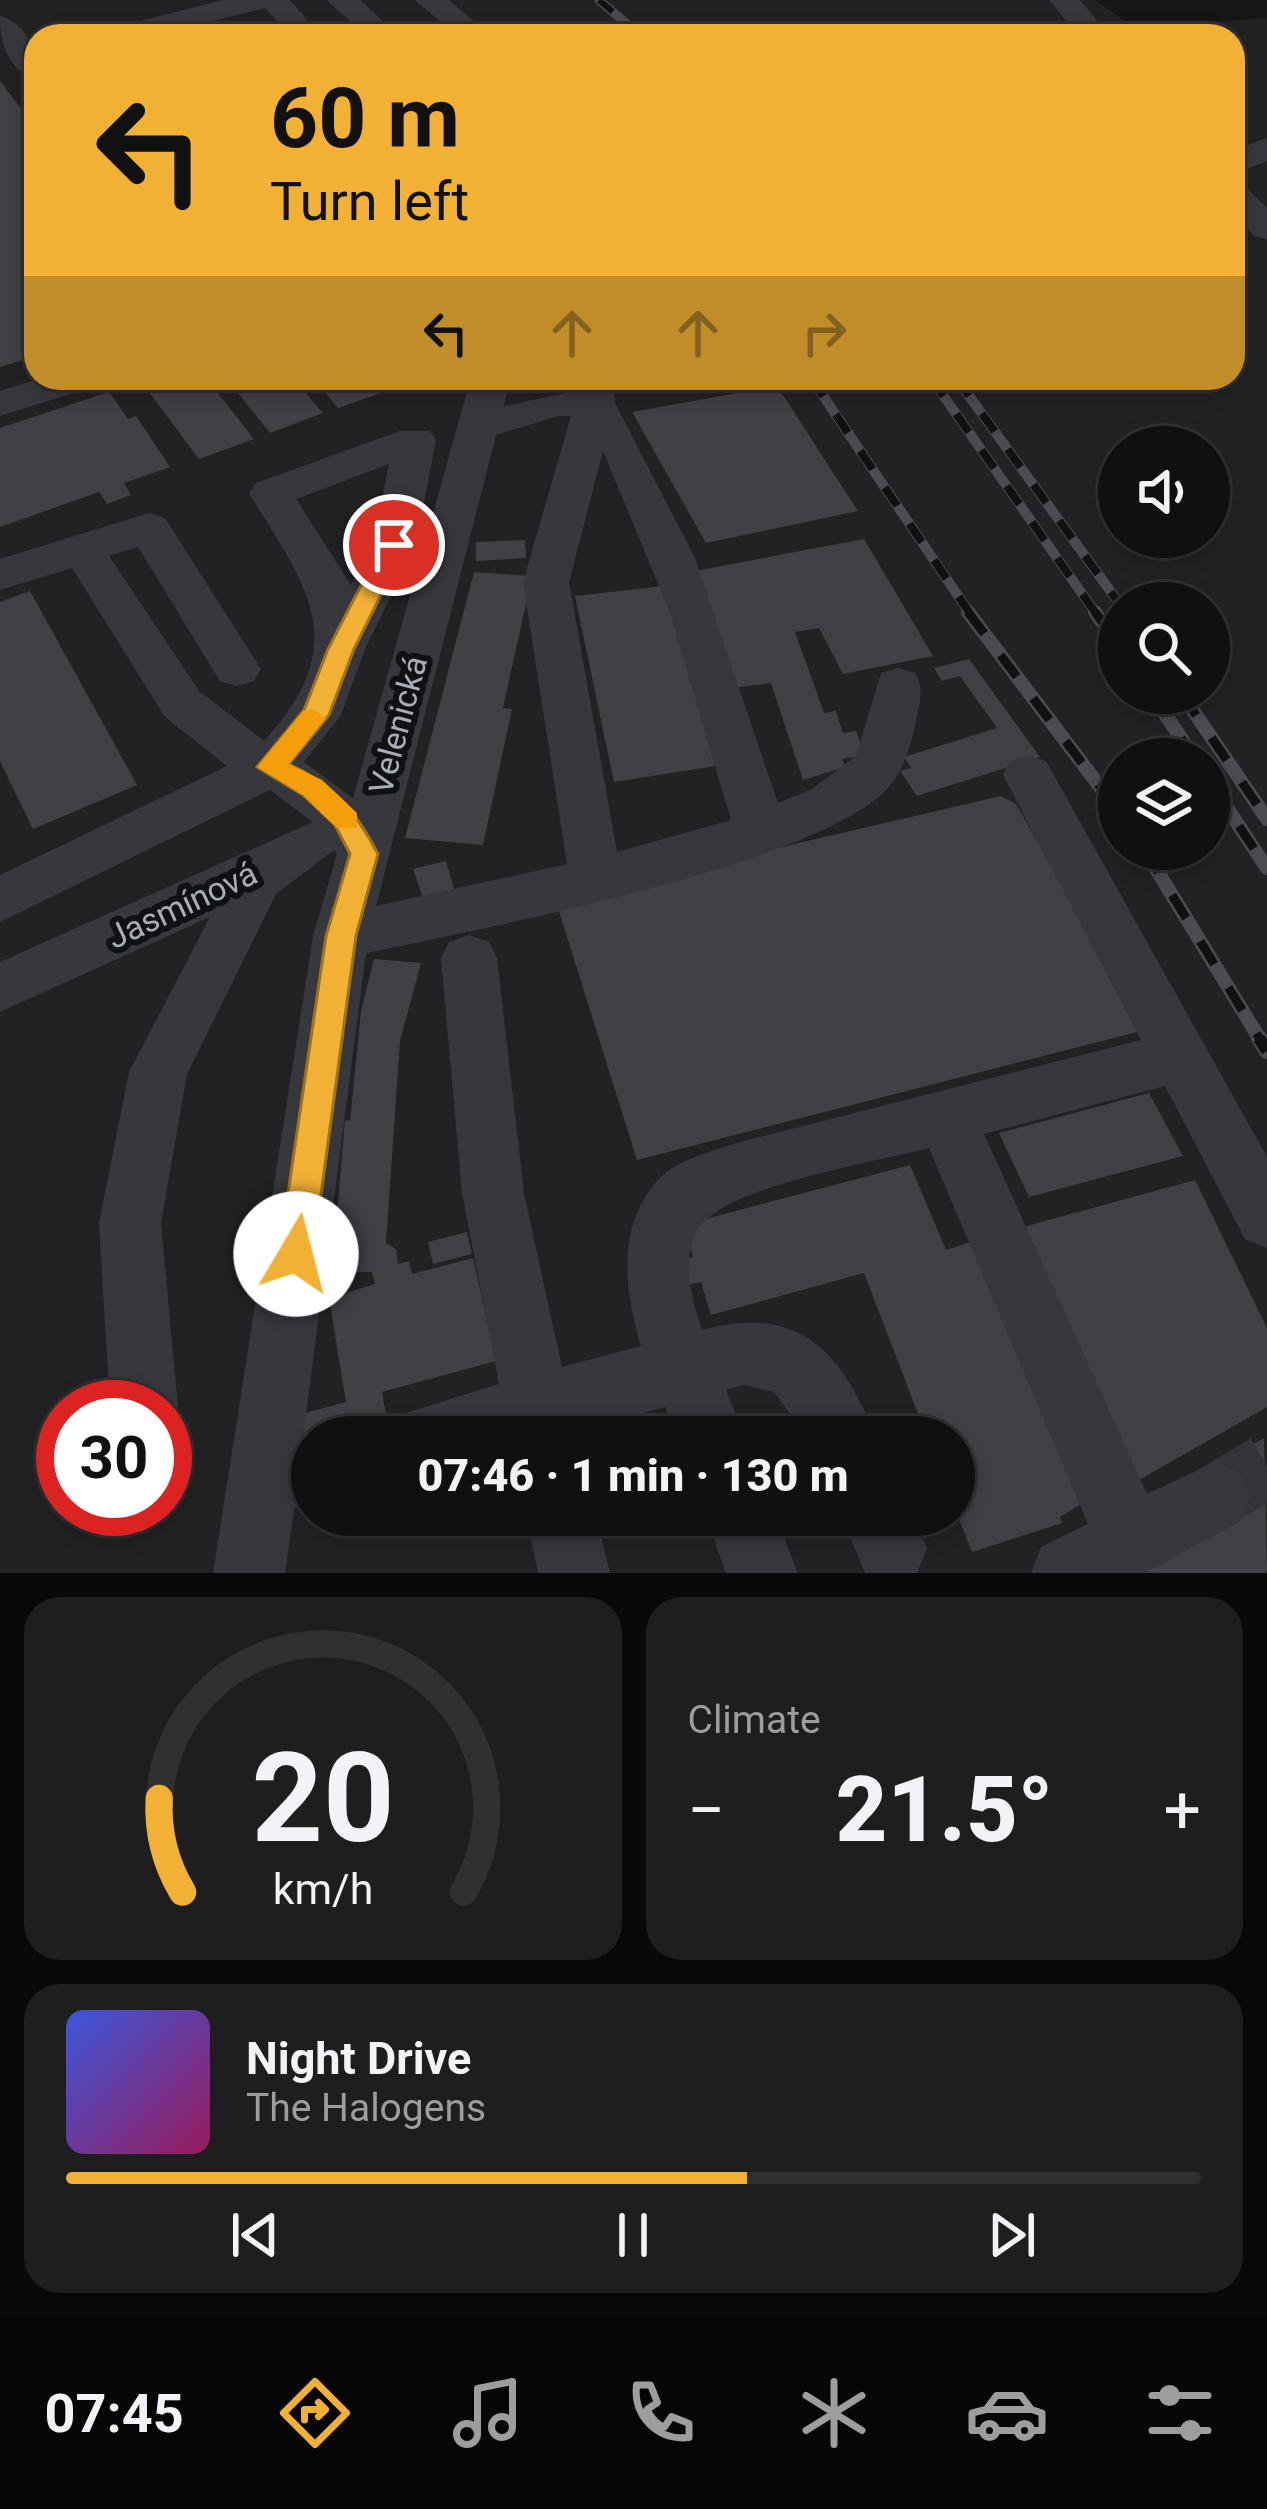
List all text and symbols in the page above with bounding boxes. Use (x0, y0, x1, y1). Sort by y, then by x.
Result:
text: 60 m (270, 69, 460, 168)
icon: left (72, 72, 228, 228)
text: Turn left (270, 170, 469, 233)
icon: left (413, 300, 479, 366)
icon: ahead (539, 300, 605, 366)
icon: ahead (665, 300, 731, 366)
icon: right (791, 300, 857, 366)
map controls (1098, 426, 1230, 870)
button: sound (1098, 426, 1230, 558)
pin (343, 494, 445, 596)
icon: arrive (361, 512, 427, 578)
button: search (1098, 582, 1230, 714)
street label: Velenická (361, 652, 435, 798)
button: layers (1098, 738, 1230, 870)
street label: Jasmínová (101, 853, 263, 957)
position arrow (233, 1191, 359, 1317)
speed limit sign: 30 (36, 1380, 192, 1536)
text: 07:46 · 1 min · 130 m (417, 1449, 849, 1502)
text: Climate (688, 1697, 821, 1743)
text: 20 (251, 1725, 394, 1871)
text: 21.5° (836, 1758, 1053, 1863)
text: − (688, 1772, 725, 1849)
text: + (1164, 1772, 1201, 1849)
text: km/h (272, 1863, 373, 1913)
text: Night Drive (246, 2032, 471, 2085)
text: The Halogens (246, 2085, 486, 2131)
icon: previous (222, 2202, 288, 2268)
icon: pause (600, 2202, 666, 2268)
icon: next (979, 2202, 1045, 2268)
icon: directions (273, 2371, 357, 2455)
icon: music (446, 2371, 530, 2455)
icon: phone (619, 2371, 703, 2455)
icon: climate (792, 2371, 876, 2455)
icon: car (965, 2371, 1049, 2455)
icon: filters (1138, 2371, 1222, 2455)
text: 07:45 (45, 2382, 184, 2445)

